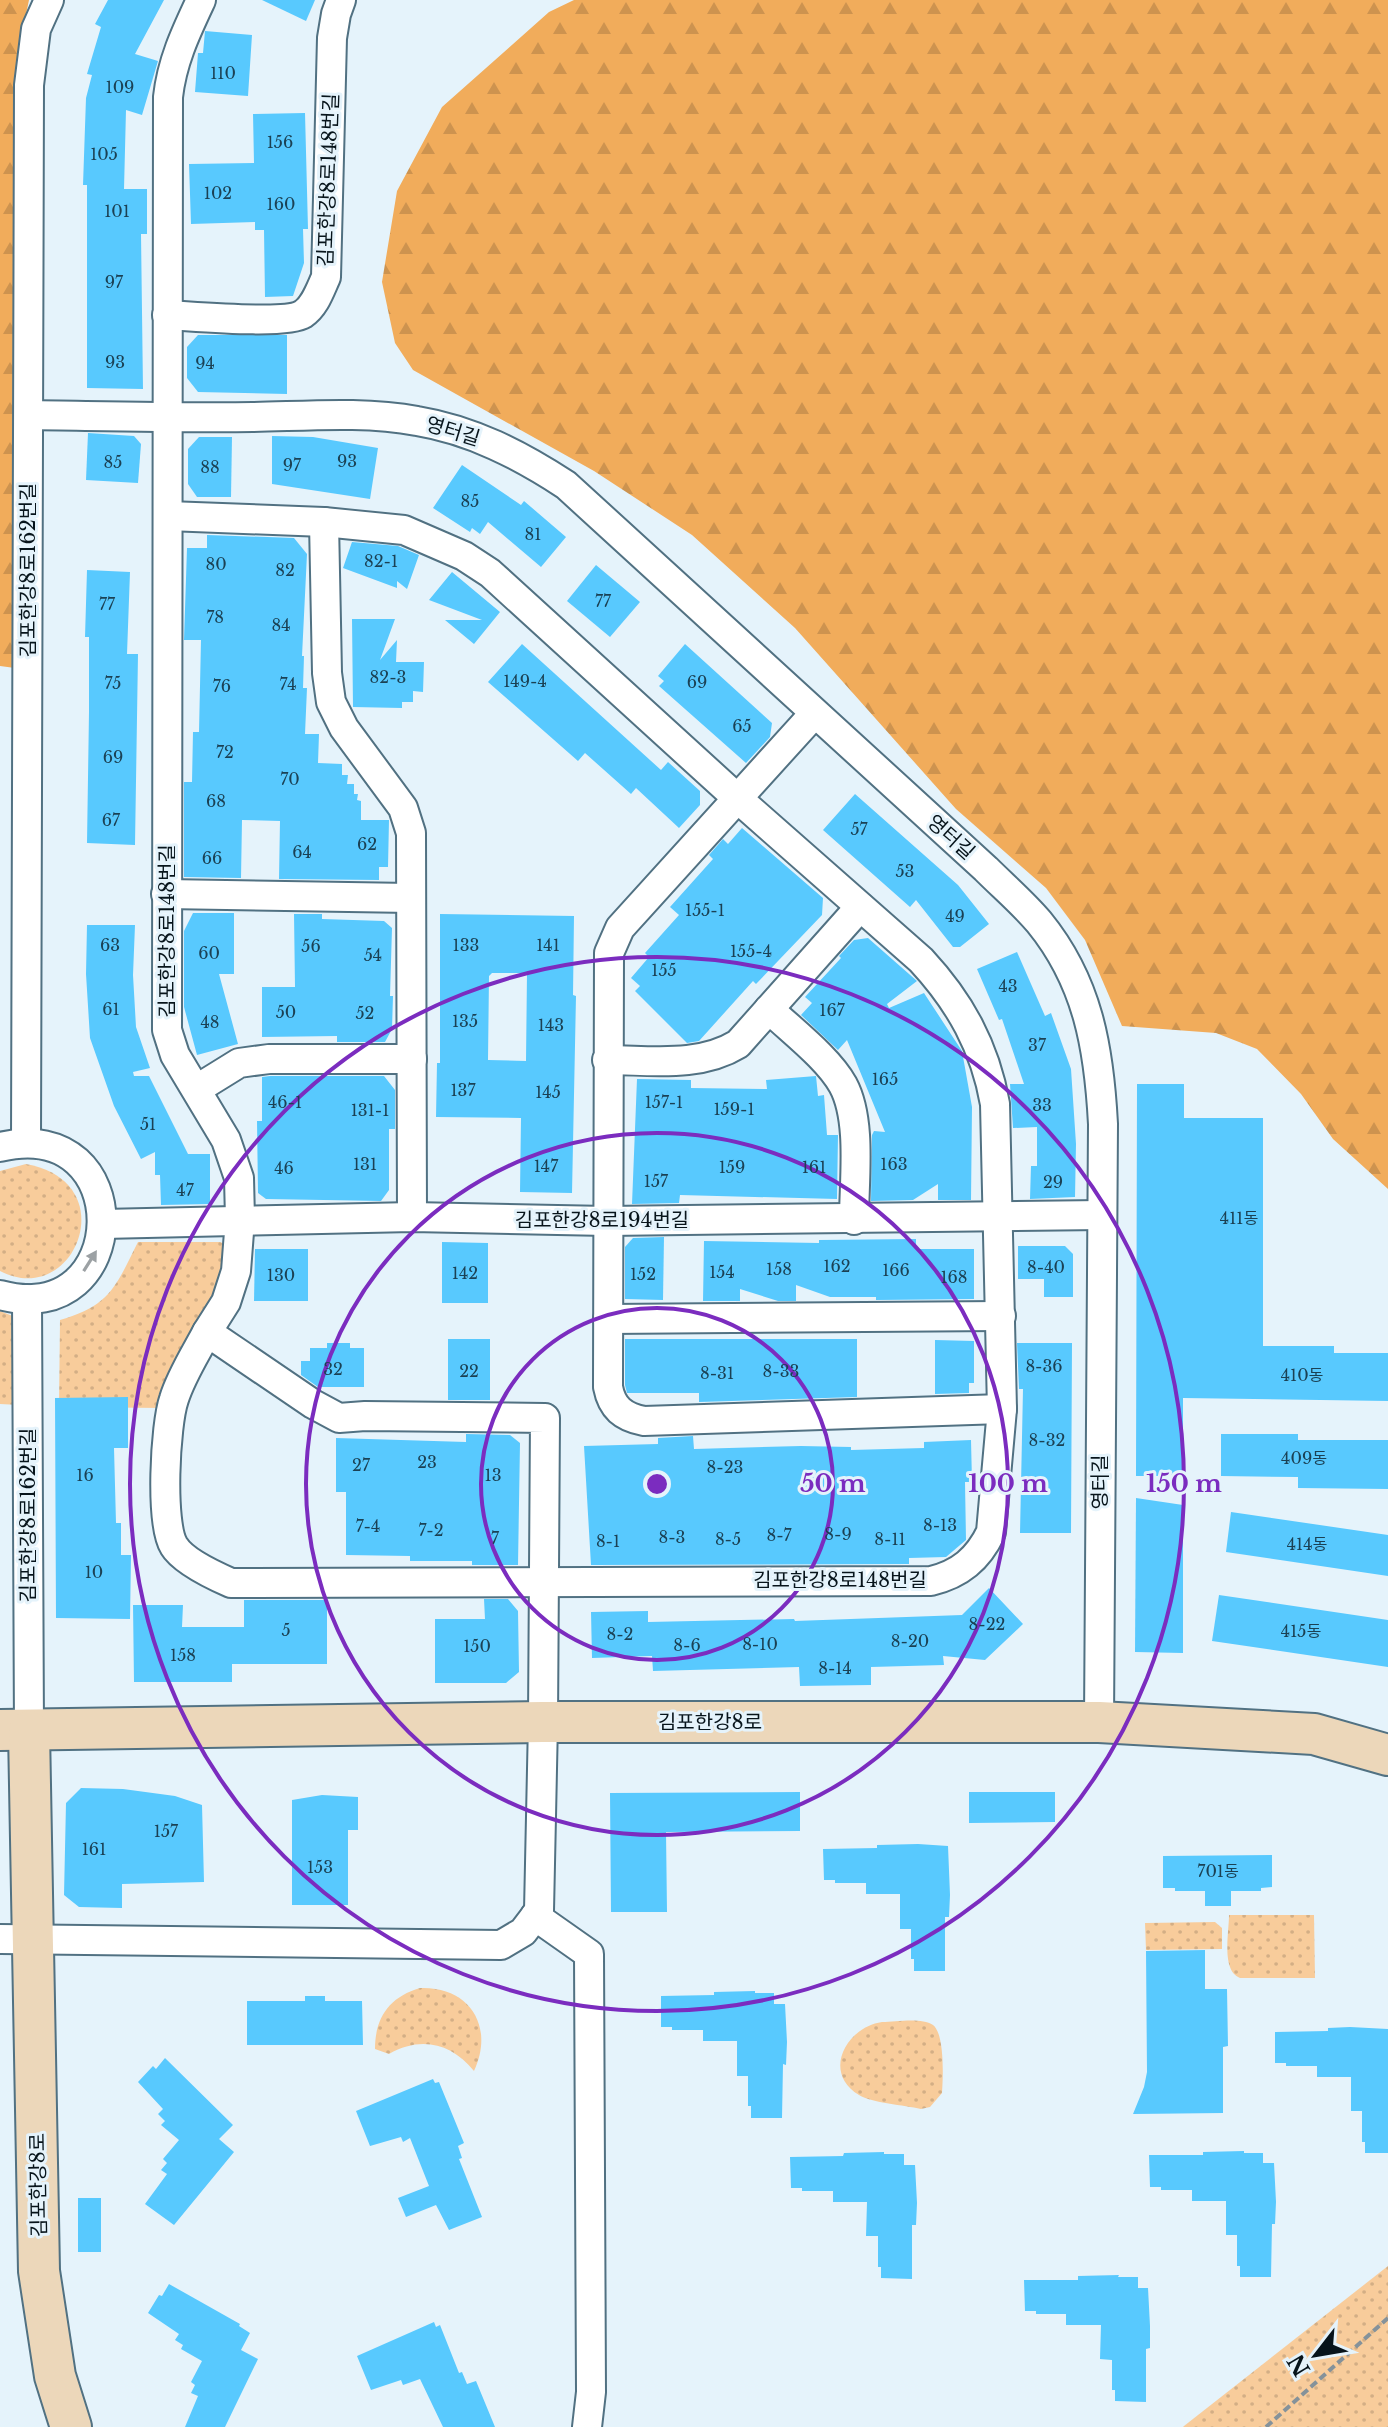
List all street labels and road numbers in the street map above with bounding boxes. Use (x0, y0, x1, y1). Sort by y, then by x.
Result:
street label: 김포한강8로148번길 (313, 93, 343, 267)
street label: 영터길 (423, 411, 483, 451)
street label: 김포한강8로162번길 (16, 482, 40, 658)
street label: 영터길 (922, 810, 980, 864)
street label: 김포한강8로148번길 (155, 844, 179, 1018)
street label: 김포한강8로194번길 (515, 1208, 689, 1232)
street label: 김포한강8로162번길 (16, 1427, 40, 1603)
street label: 영터길 (1088, 1454, 1112, 1510)
street label: 김포한강8로148번길 (753, 1568, 927, 1592)
street label: 김포한강8로 (658, 1710, 762, 1734)
street label: 김포한강8로 (25, 2133, 51, 2237)

